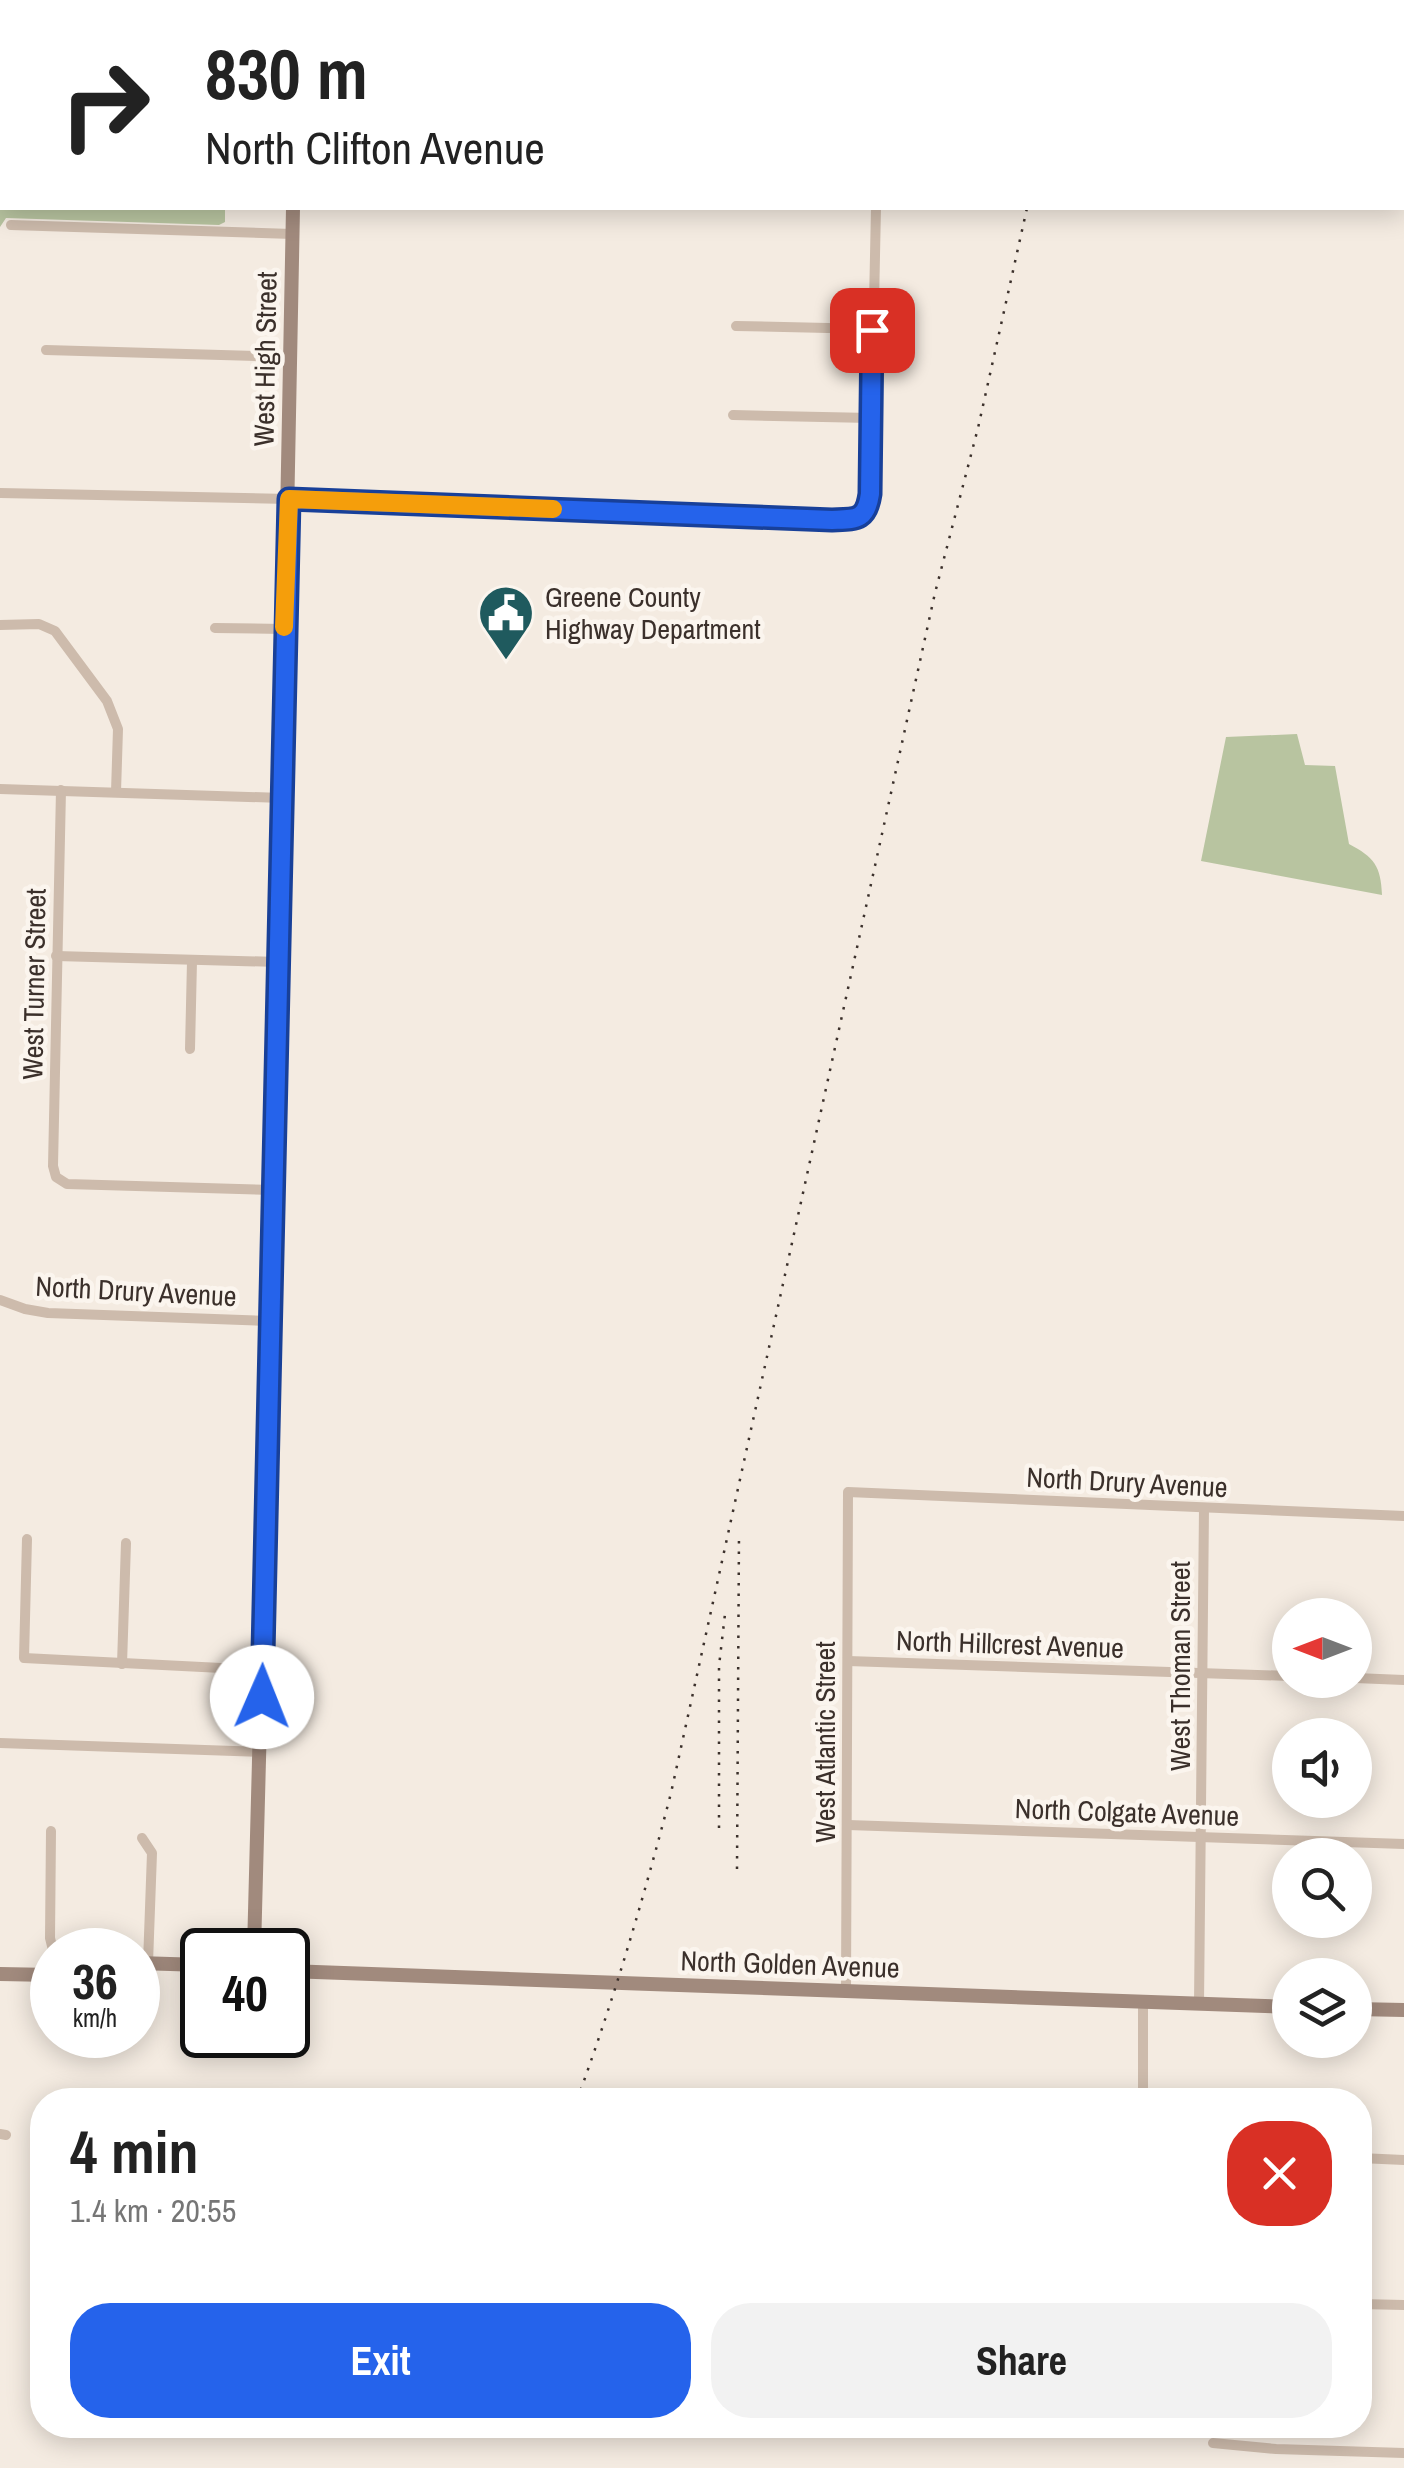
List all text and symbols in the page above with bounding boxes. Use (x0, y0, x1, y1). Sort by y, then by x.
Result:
text: 830 m (205, 27, 368, 121)
icon: right (40, 40, 170, 170)
text: North Clifton Avenue (205, 117, 545, 178)
street label: West High Street (244, 271, 286, 447)
pin (830, 288, 915, 373)
icon: arrive (845, 303, 900, 358)
place label: Greene County Highway Department (545, 578, 761, 648)
public building icon: Greene County Highway Department (476, 583, 536, 662)
street label: West Turner Street (13, 888, 55, 1080)
street label: North Drury Avenue (35, 1267, 237, 1315)
street label: North Drury Avenue (1026, 1458, 1228, 1506)
street label: West Thoman Street (1161, 1561, 1199, 1771)
north arrow (1272, 1598, 1372, 1698)
map controls (1272, 1598, 1372, 2058)
street label: North Hillcrest Avenue (895, 1621, 1125, 1667)
street label: West Atlantic Street (806, 1641, 844, 1843)
position arrow (210, 1645, 314, 1749)
button: sound (1272, 1718, 1372, 1818)
street label: North Colgate Avenue (1014, 1789, 1240, 1835)
button: search (1272, 1838, 1372, 1938)
speed limit sign: 40 (180, 1928, 310, 2058)
street label: North Golden Avenue (680, 1941, 900, 1987)
text: 36 (72, 1947, 118, 2015)
button: layers (1272, 1958, 1372, 2058)
text: km/h (73, 2001, 117, 2035)
text: 4 min (70, 2111, 199, 2192)
button: close (1227, 2121, 1332, 2226)
text: 1.4 km · 20:55 (70, 2189, 236, 2232)
button: Exit (70, 2303, 691, 2418)
button: Share (711, 2303, 1332, 2418)

